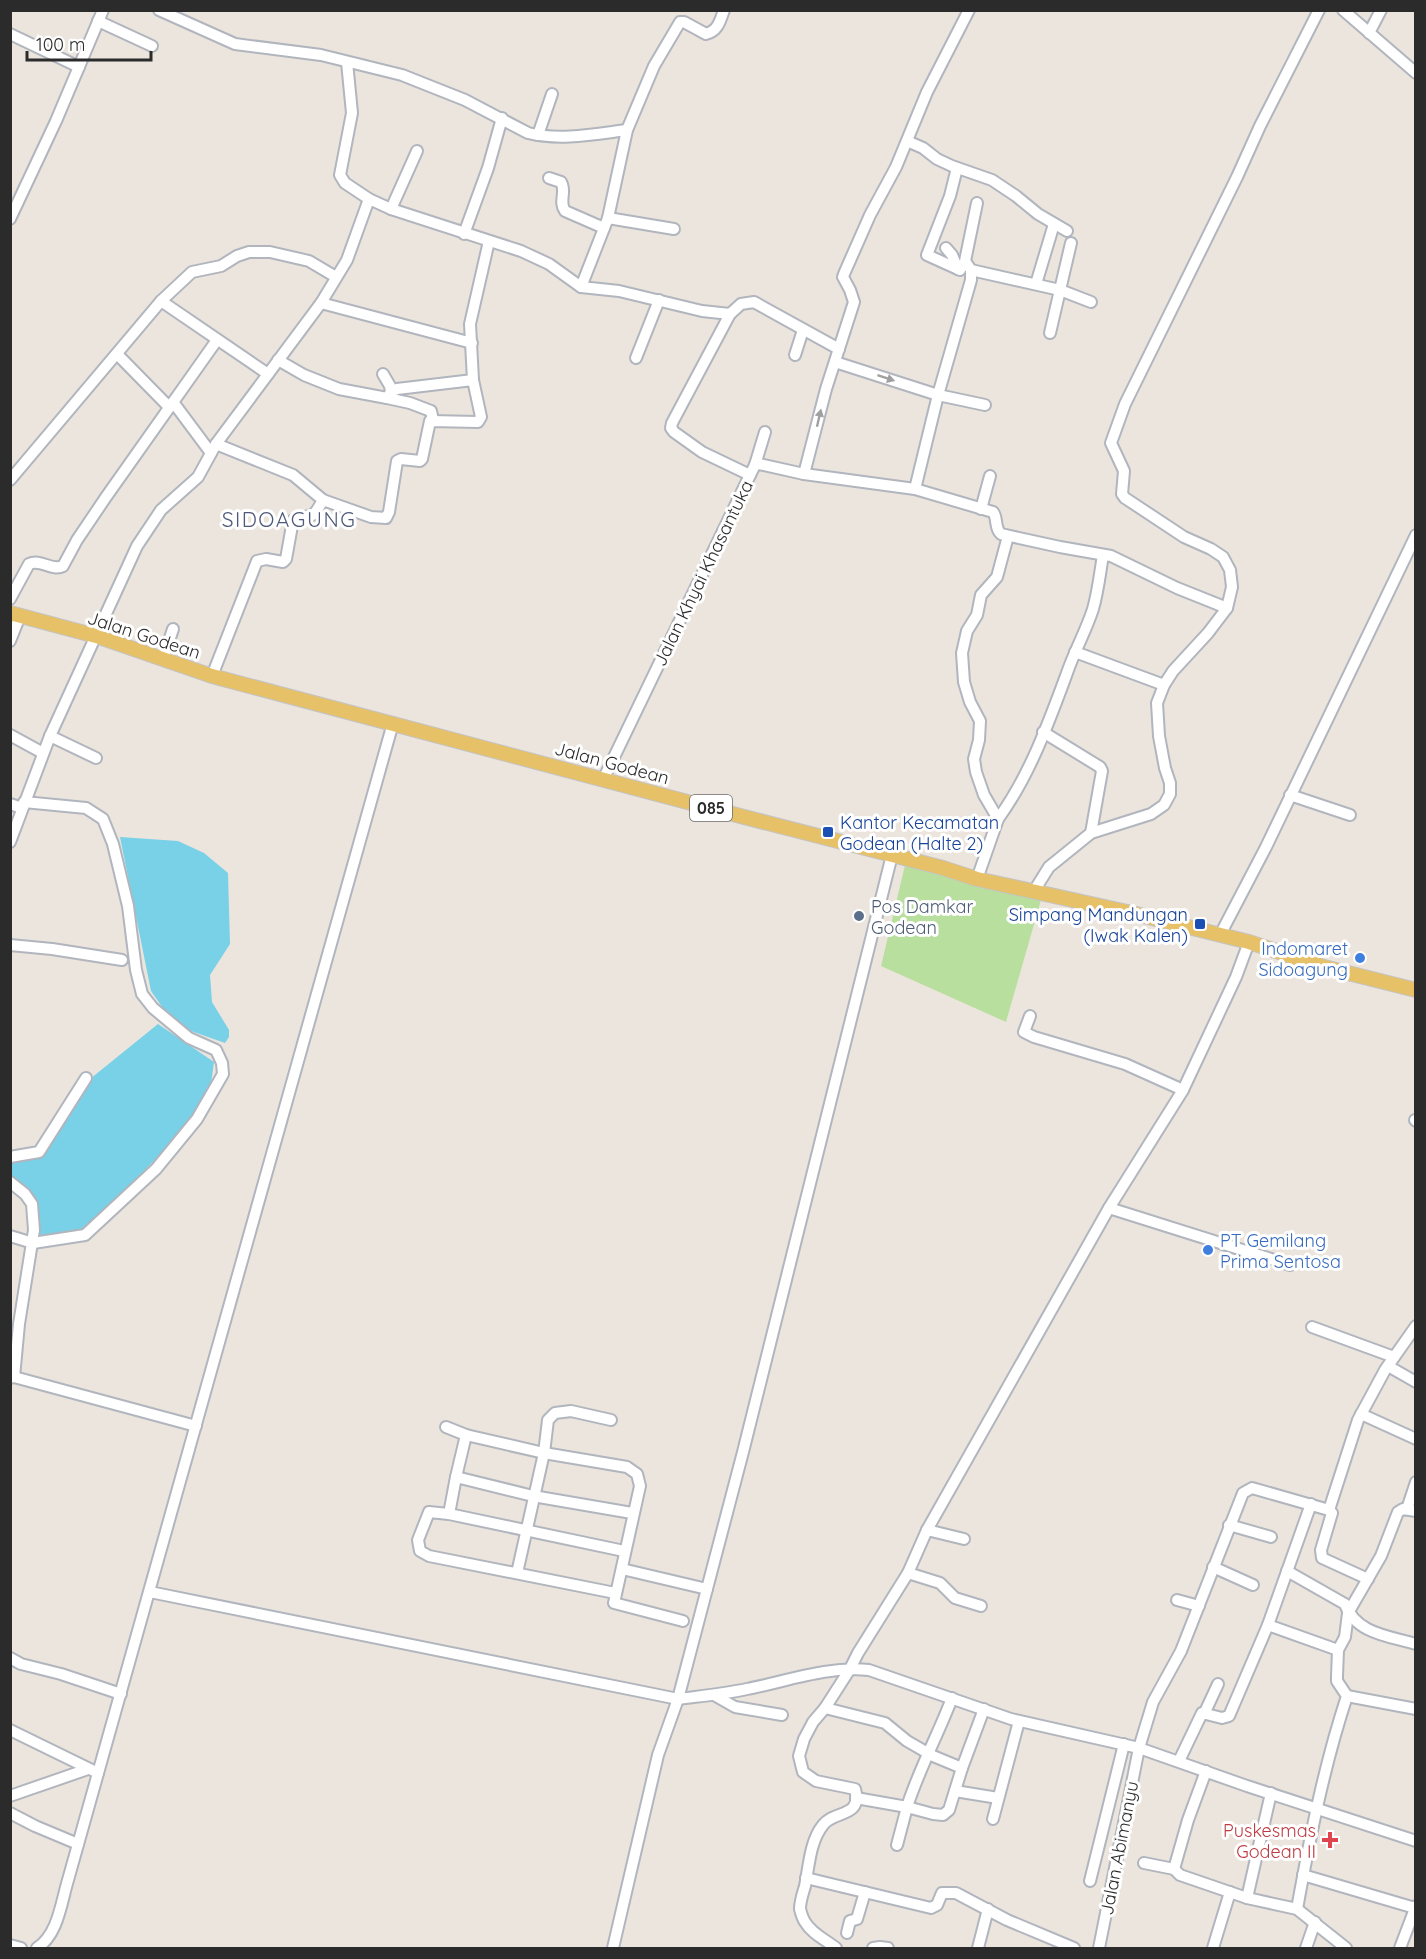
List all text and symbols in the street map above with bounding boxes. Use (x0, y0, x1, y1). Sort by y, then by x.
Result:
scale bar (27, 24, 152, 62)
text: 100 m (36, 33, 85, 56)
one-way arrow (877, 374, 895, 384)
one-way arrow (815, 408, 824, 427)
street label: Jalan Khyai Khasantuka (648, 476, 758, 670)
district label: SIDOAGUNG (222, 506, 356, 532)
street label: Jalan Godean (85, 606, 203, 664)
street label: Jalan Godean (552, 737, 672, 789)
road number: 085 (690, 795, 732, 821)
place label: Kantor Kecamatan Godean (Halte 2) (840, 811, 999, 855)
marker: Kantor Kecamatan Godean (Halte 2) (821, 825, 835, 839)
place label: Pos Damkar Godean (871, 895, 974, 939)
place label: Simpang Mandungan (Iwak Kalen) (1009, 903, 1188, 947)
marker: Pos Damkar Godean (852, 909, 866, 923)
marker: Simpang Mandungan (Iwak Kalen) (1193, 917, 1207, 931)
place label: Indomaret Sidoagung (1258, 937, 1348, 981)
marker: Indomaret Sidoagung (1353, 951, 1367, 965)
place label: PT Gemilang Prima Sentosa (1220, 1229, 1341, 1273)
marker: PT Gemilang Prima Sentosa (1201, 1243, 1215, 1257)
street label: Jalan Abimanyu (1095, 1779, 1143, 1917)
place label: Puskesmas Godean II (1223, 1819, 1316, 1863)
marker: Puskesmas Godean II (1321, 1831, 1339, 1849)

